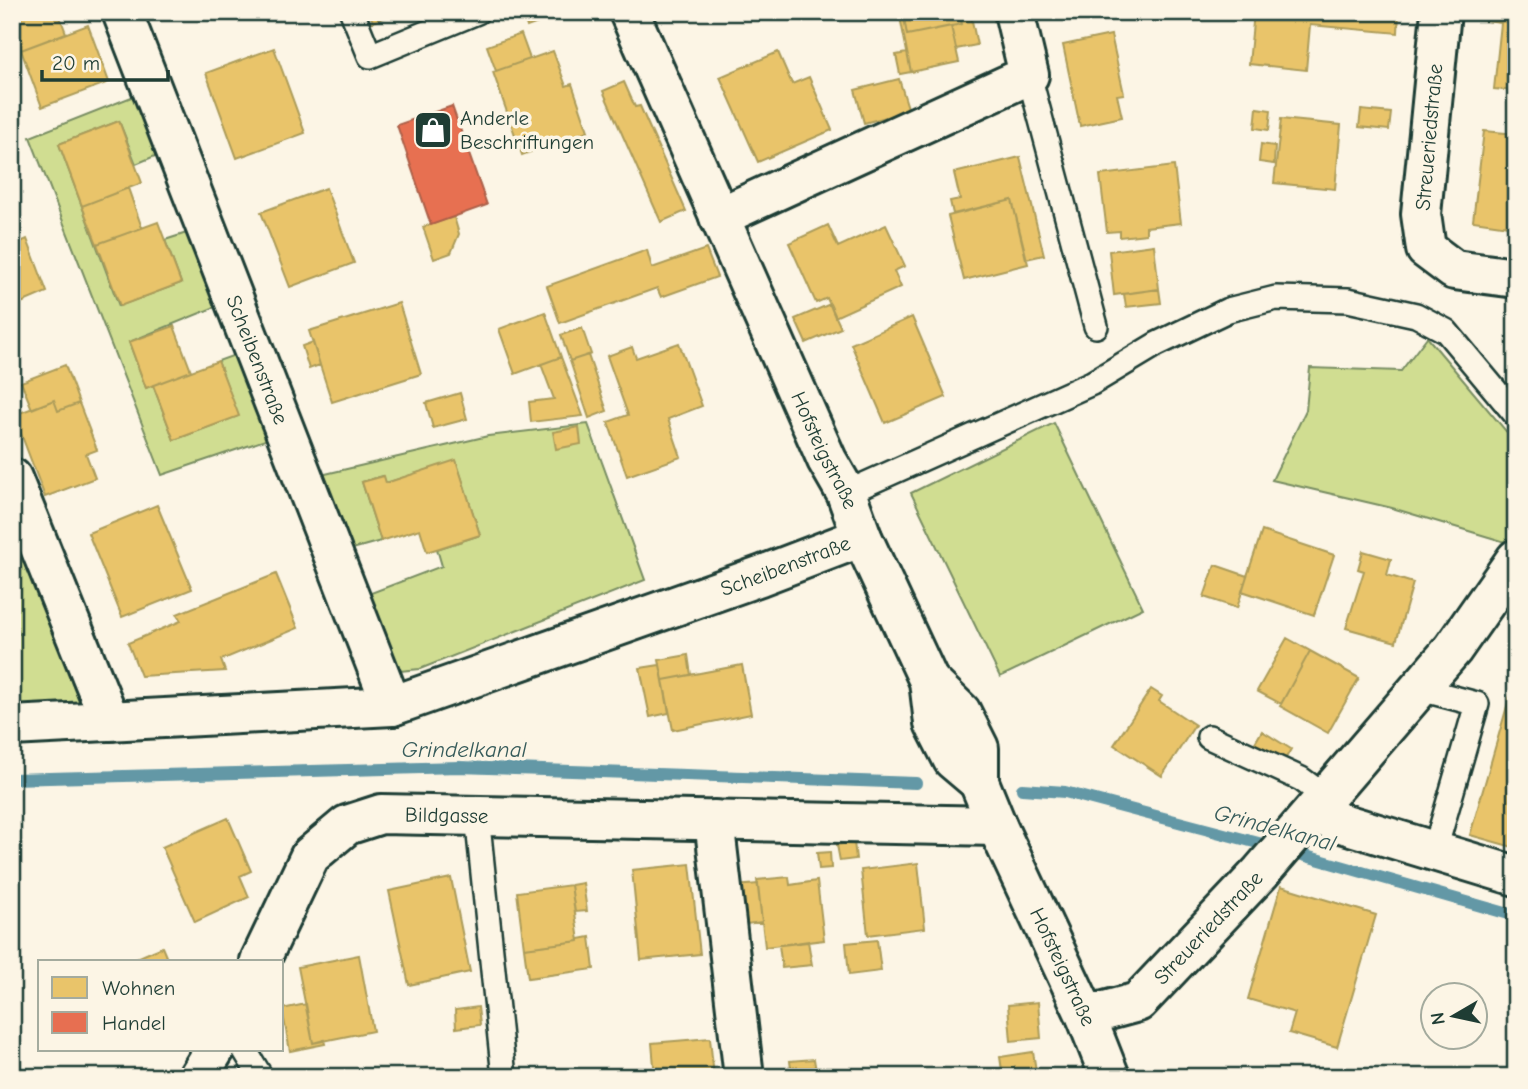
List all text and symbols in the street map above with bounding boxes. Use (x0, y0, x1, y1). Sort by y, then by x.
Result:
scale bar (42, 38, 168, 82)
text: 20 m (52, 51, 100, 75)
street label: Streueriedstraße (1411, 63, 1447, 211)
place label: Anderle Beschriftungen (460, 106, 594, 154)
shop icon: Anderle Beschriftungen (412, 109, 454, 151)
street label: Scheibenstraße (221, 292, 293, 428)
street label: Hofsteigstraße (786, 388, 863, 512)
street label: Scheibenstraße (717, 531, 854, 601)
water label: Grindelkanal (402, 736, 527, 763)
water label: Grindelkanal (1211, 799, 1340, 857)
street label: Bildgasse (405, 802, 489, 828)
street label: Streueriedstraße (1149, 866, 1268, 990)
street label: Hofsteigstraße (1025, 904, 1101, 1029)
legend (38, 960, 284, 1050)
text: Wohnen (102, 976, 175, 1000)
north arrow (1420, 981, 1490, 1050)
text: Handel (102, 1011, 166, 1035)
text: N (1426, 1011, 1450, 1026)

